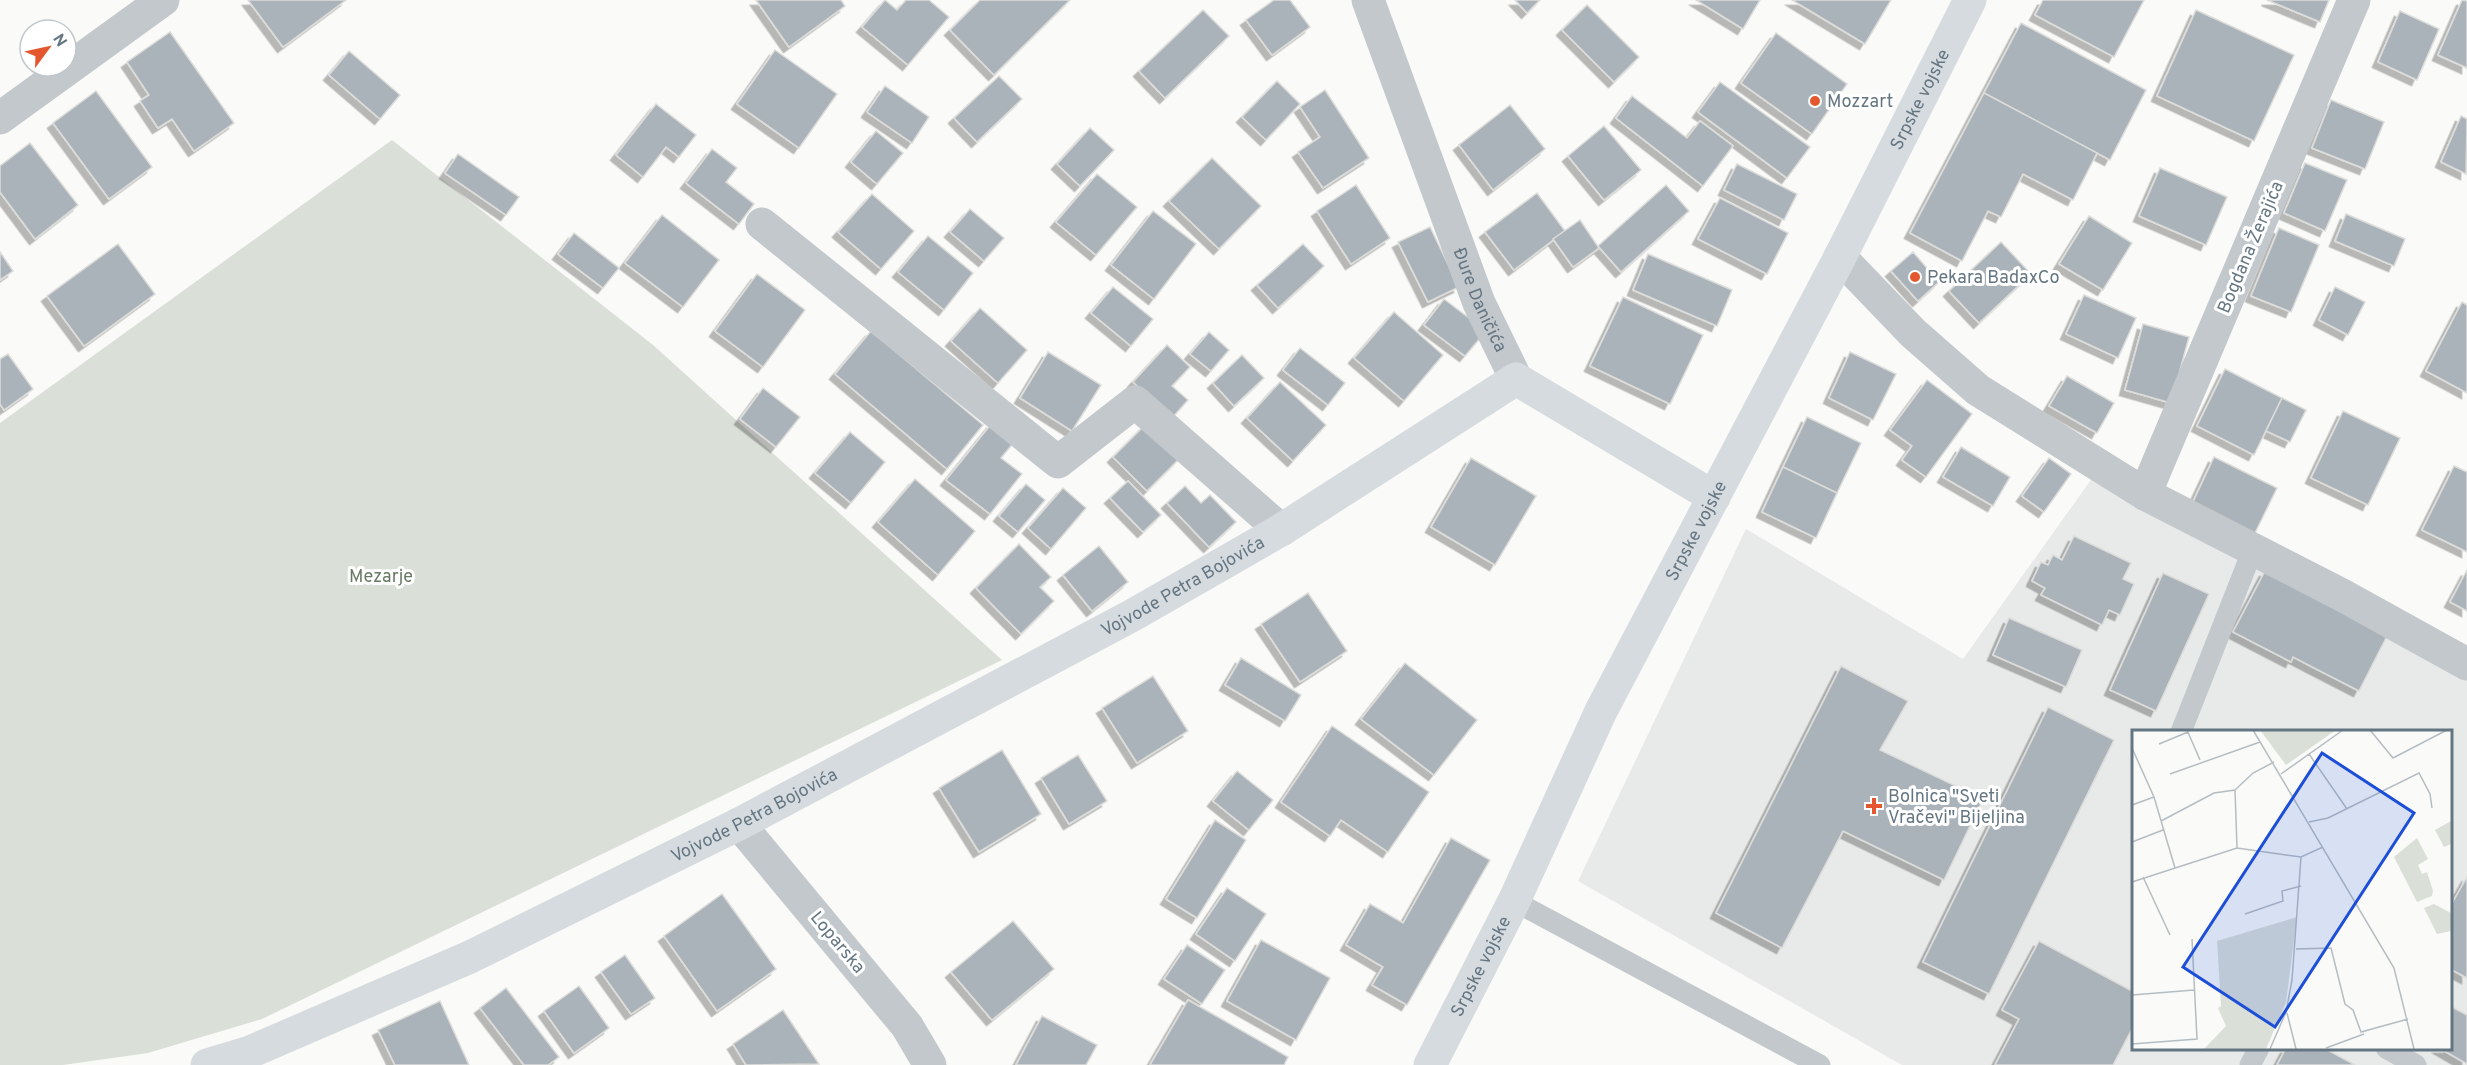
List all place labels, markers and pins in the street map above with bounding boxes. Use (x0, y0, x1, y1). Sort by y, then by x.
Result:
place label: Mozzart (1827, 91, 1893, 114)
marker: Mozzart (1808, 94, 1822, 108)
place label: Pekara BadaxCo (1927, 267, 2060, 290)
marker: Pekara BadaxCo (1908, 270, 1922, 284)
place label: Bolnica "Sveti Vračevi" Bijeljina (1888, 786, 2025, 830)
marker: Bolnica "Sveti Vračevi" Bijeljina (1865, 797, 1883, 815)

